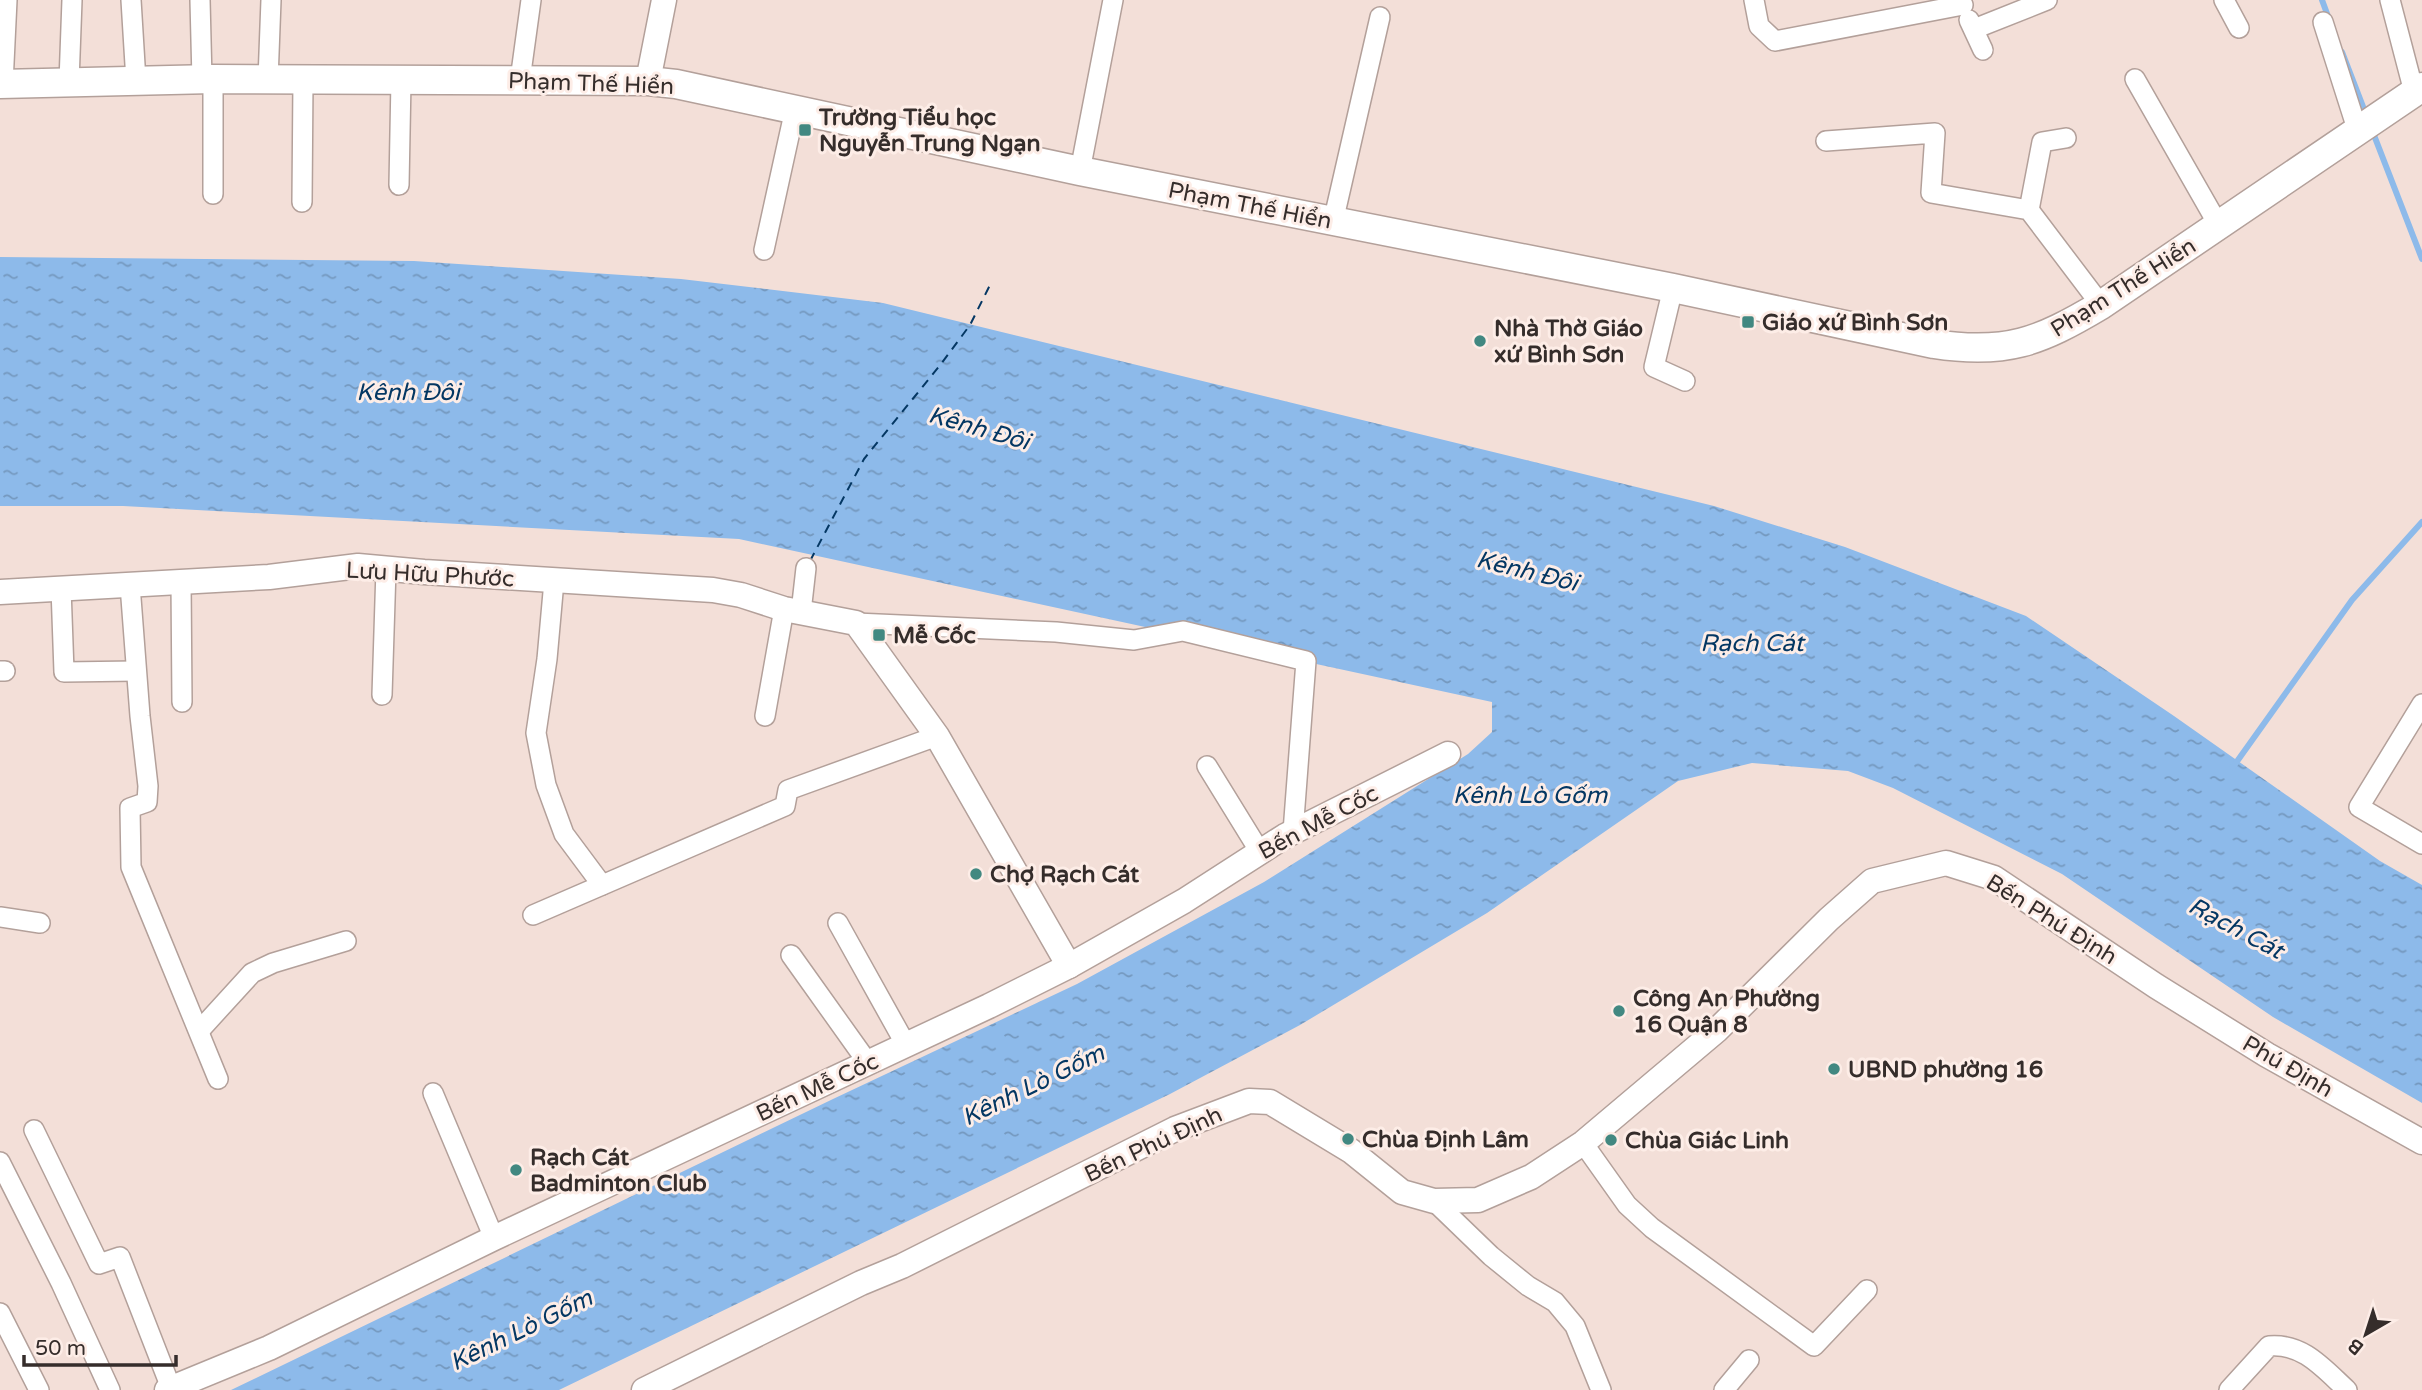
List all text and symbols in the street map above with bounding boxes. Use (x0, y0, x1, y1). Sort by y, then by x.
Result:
street label: Phạm Thế Hiển (507, 67, 674, 101)
place label: Trường Tiểu học Nguyễn Trung Ngạn (818, 104, 1040, 158)
marker: Trường Tiểu học Nguyễn Trung Ngạn (797, 122, 813, 138)
street label: Phạm Thế Hiển (1166, 176, 1334, 236)
street label: Phạm Thế Hiển (2046, 232, 2201, 344)
place label: Giáo xứ Bình Sơn (1762, 309, 1948, 337)
marker: Giáo xứ Bình Sơn (1740, 314, 1756, 330)
place label: Nhà Thờ Giáo xứ Bình Sơn (1494, 315, 1643, 369)
marker: Nhà Thờ Giáo xứ Bình Sơn (1472, 333, 1488, 349)
water label: Kênh Đôi (356, 378, 463, 407)
water label: Kênh Đôi (925, 400, 1035, 457)
water label: Kênh Đôi (1473, 545, 1583, 599)
street label: Lưu Hữu Phước (345, 557, 515, 593)
place label: Mễ Cốc (893, 622, 976, 650)
marker: Mễ Cốc (871, 627, 887, 643)
water label: Rạch Cát (1700, 629, 1806, 658)
street label: Bến Mễ Cốc (1254, 780, 1383, 866)
water label: Kênh Lò Gốm (1453, 781, 1608, 810)
place label: Chợ Rạch Cát (990, 861, 1139, 889)
marker: Chợ Rạch Cát (968, 866, 984, 882)
street label: Bến Phú Định (1981, 869, 2122, 971)
water label: Rạch Cát (2183, 891, 2291, 967)
place label: Công An Phường 16 Quận 8 (1633, 985, 1820, 1039)
marker: Công An Phường 16 Quận 8 (1611, 1003, 1627, 1019)
street label: Phú Định (2237, 1030, 2338, 1104)
water label: Kênh Lò Gốm (957, 1038, 1110, 1132)
street label: Bến Mễ Cốc (752, 1047, 883, 1128)
place label: UBND phường 16 (1848, 1056, 2043, 1084)
marker: UBND phường 16 (1826, 1061, 1842, 1077)
street label: Bến Phú Định (1080, 1101, 1227, 1189)
place label: Chùa Định Lâm (1362, 1126, 1529, 1154)
place label: Chùa Giác Linh (1625, 1127, 1789, 1155)
marker: Chùa Định Lâm (1340, 1131, 1356, 1147)
marker: Chùa Giác Linh (1603, 1132, 1619, 1148)
place label: Rạch Cát Badminton Club (530, 1144, 707, 1198)
marker: Rạch Cát Badminton Club (508, 1162, 524, 1178)
water label: Kênh Lò Gốm (445, 1283, 598, 1377)
north arrow (2331, 1299, 2401, 1369)
scale bar (24, 1324, 177, 1368)
text: B (2344, 1334, 2368, 1359)
text: 50 m (35, 1336, 86, 1361)

